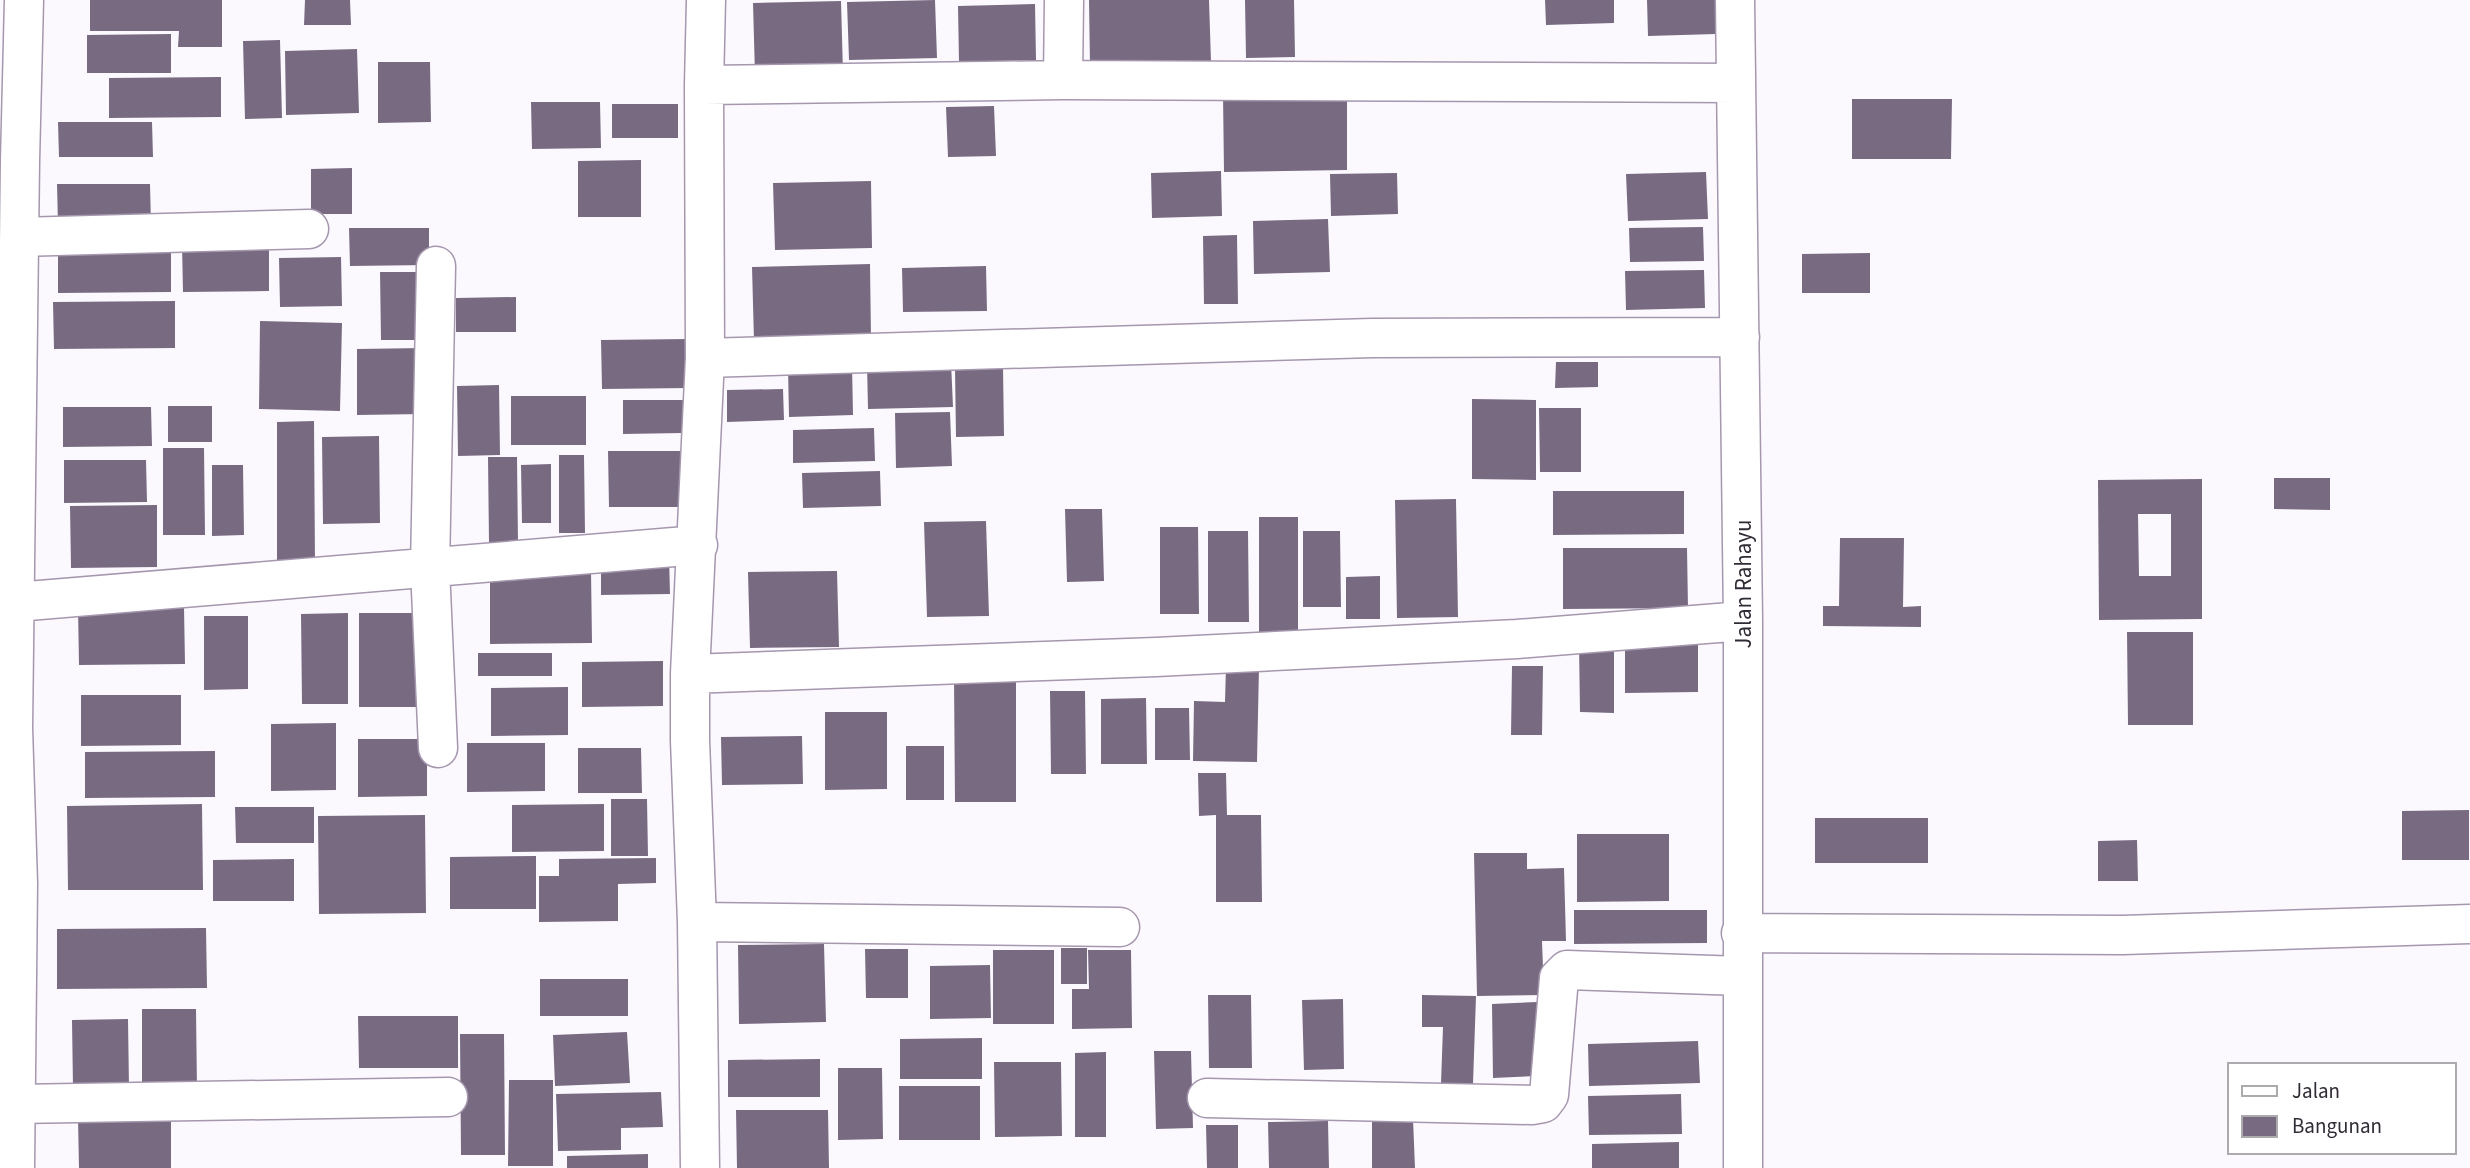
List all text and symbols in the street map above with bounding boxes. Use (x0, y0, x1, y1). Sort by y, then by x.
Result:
street label: Jalan Rahayu (1727, 519, 1760, 649)
legend (2228, 1063, 2456, 1154)
text: Jalan (2292, 1076, 2340, 1106)
text: Bangunan (2292, 1111, 2382, 1141)

